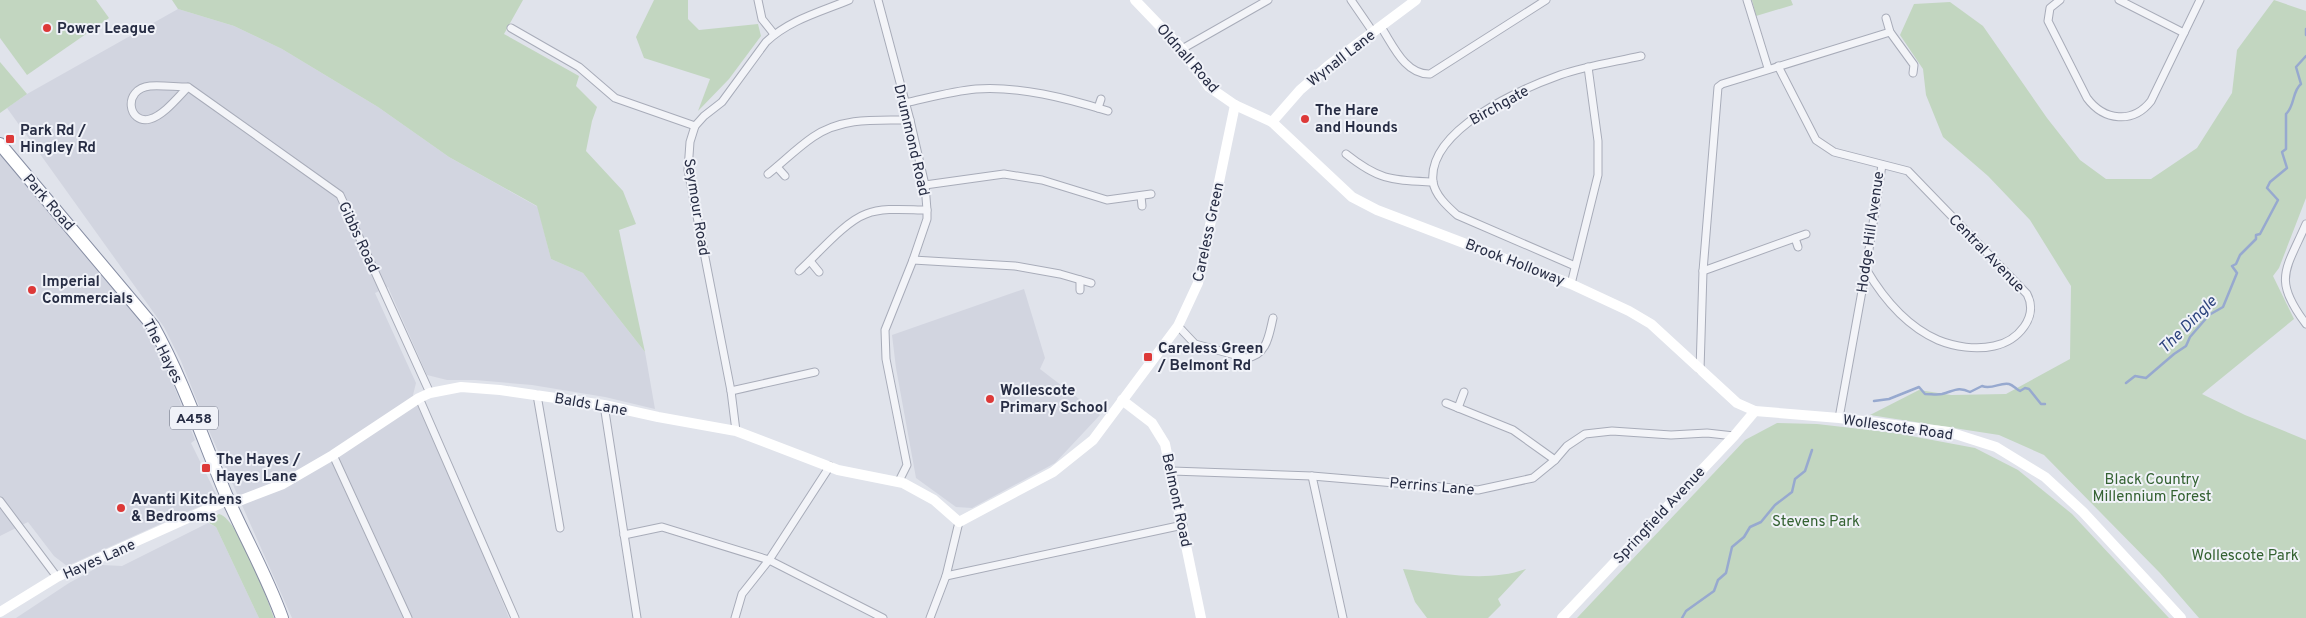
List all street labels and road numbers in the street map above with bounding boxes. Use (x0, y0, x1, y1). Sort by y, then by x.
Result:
street label: Oldnall Road (1152, 20, 1222, 98)
street label: Wynall Lane (1304, 27, 1380, 92)
street label: Birchgate (1467, 82, 1533, 130)
street label: Drummond Road (888, 83, 933, 198)
street label: Seymour Road (678, 157, 713, 257)
street label: Hodge Hill Avenue (1854, 170, 1889, 294)
street label: Park Road (18, 171, 78, 235)
street label: Careless Green (1190, 181, 1229, 284)
street label: Gibbs Road (333, 199, 382, 276)
street label: Central Avenue (1944, 211, 2028, 297)
street label: Brook Holloway (1462, 236, 1567, 291)
street label: The Hayes (137, 316, 186, 387)
street label: Balds Lane (553, 390, 629, 421)
road number: A458 (170, 406, 218, 429)
street label: Wollescote Road (1842, 411, 1954, 446)
street label: Belmont Road (1156, 452, 1195, 549)
street label: Springfield Avenue (1610, 463, 1710, 569)
street label: Perrins Lane (1389, 474, 1475, 501)
street label: Hayes Lane (60, 536, 139, 585)

